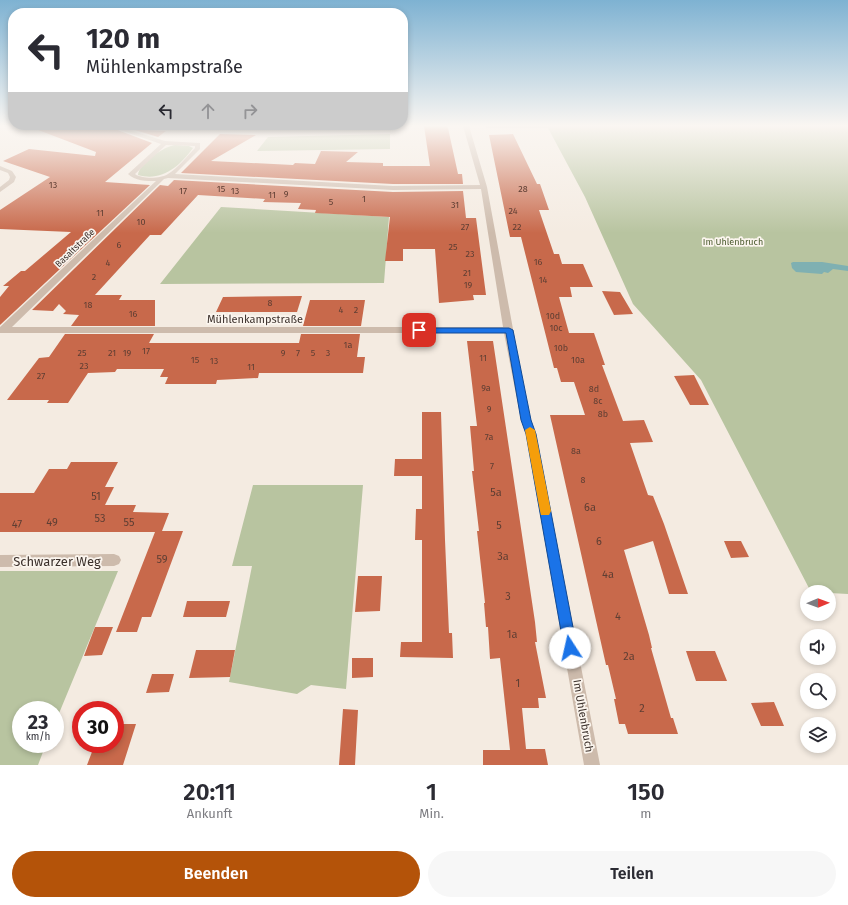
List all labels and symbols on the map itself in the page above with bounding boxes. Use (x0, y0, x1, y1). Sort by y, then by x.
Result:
house number: 13 (49, 180, 57, 190)
house number: 15 (217, 184, 226, 194)
house number: 28 (518, 184, 528, 194)
house number: 17 (179, 186, 187, 196)
house number: 13 (231, 186, 239, 196)
house number: 9 (284, 189, 289, 199)
house number: 11 (268, 190, 276, 200)
house number: 1 (362, 194, 366, 204)
house number: 5 (329, 197, 334, 207)
house number: 31 (451, 200, 459, 210)
house number: 24 (508, 206, 518, 216)
house number: 11 (96, 208, 104, 218)
house number: 10 (137, 217, 145, 227)
house number: 27 (461, 222, 469, 232)
house number: 22 (513, 222, 521, 232)
street label: Basaltstraße (53, 227, 97, 269)
park label: Im Uhlenbruch (703, 237, 763, 247)
house number: 6 (117, 240, 122, 250)
house number: 25 (449, 242, 458, 252)
house number: 23 (466, 249, 474, 259)
house number: 16 (534, 257, 543, 267)
house number: 4 (106, 258, 111, 268)
house number: 21 (463, 268, 471, 278)
house number: 2 (92, 272, 96, 282)
house number: 14 (539, 275, 548, 285)
house number: 19 (464, 280, 473, 290)
house number: 8 (268, 298, 273, 308)
house number: 18 (84, 300, 92, 310)
house number: 4 (339, 305, 344, 315)
house number: 2 (354, 305, 358, 315)
house number: 16 (129, 309, 138, 319)
house number: 10d (546, 311, 560, 321)
street label: Mühlenkampstraße (207, 313, 303, 326)
pin (402, 313, 436, 347)
house number: 10c (549, 323, 563, 333)
house number: 1a (344, 340, 352, 350)
house number: 10b (554, 343, 568, 353)
house number: 17 (142, 346, 150, 356)
house number: 25 (78, 348, 87, 358)
house number: 21 (108, 348, 116, 358)
house number: 19 (123, 348, 132, 358)
house number: 9 (281, 348, 286, 358)
house number: 7 (296, 348, 300, 358)
house number: 5 (311, 348, 316, 358)
house number: 3 (326, 348, 330, 358)
house number: 11 (479, 353, 487, 363)
house number: 15 (191, 355, 200, 365)
house number: 10a (571, 355, 585, 365)
house number: 13 (210, 356, 218, 366)
house number: 23 (80, 361, 88, 371)
house number: 11 (247, 362, 255, 372)
house number: 27 (37, 371, 45, 381)
house number: 9a (481, 383, 491, 393)
house number: 8d (589, 384, 599, 394)
house number: 8c (593, 396, 603, 406)
house number: 9 (487, 404, 492, 414)
house number: 8b (598, 409, 608, 419)
house number: 7a (485, 432, 493, 442)
house number: 8a (571, 446, 581, 456)
house number: 7 (490, 461, 494, 471)
house number: 8 (581, 475, 586, 485)
house number: 5a (490, 486, 502, 499)
house number: 51 (91, 490, 101, 503)
house number: 6a (584, 501, 596, 514)
house number: 53 (95, 512, 105, 525)
house number: 49 (46, 516, 58, 529)
house number: 55 (124, 516, 135, 529)
house number: 47 (12, 518, 22, 531)
house number: 5 (496, 519, 502, 532)
house number: 6 (596, 535, 602, 548)
house number: 3a (497, 550, 509, 563)
house number: 59 (156, 553, 168, 566)
street label: Schwarzer Weg (13, 554, 101, 569)
house number: 4a (602, 568, 614, 581)
north arrow (800, 585, 836, 621)
house number: 3 (505, 590, 511, 603)
house number: 4 (615, 610, 621, 623)
position arrow (549, 627, 591, 669)
house number: 1a (507, 628, 517, 641)
house number: 2a (623, 650, 635, 663)
house number: 1 (516, 677, 520, 690)
street label: Im Uhlenbruch (570, 679, 596, 753)
speed limit sign: 30 (72, 701, 124, 753)
house number: 2 (639, 702, 645, 715)

